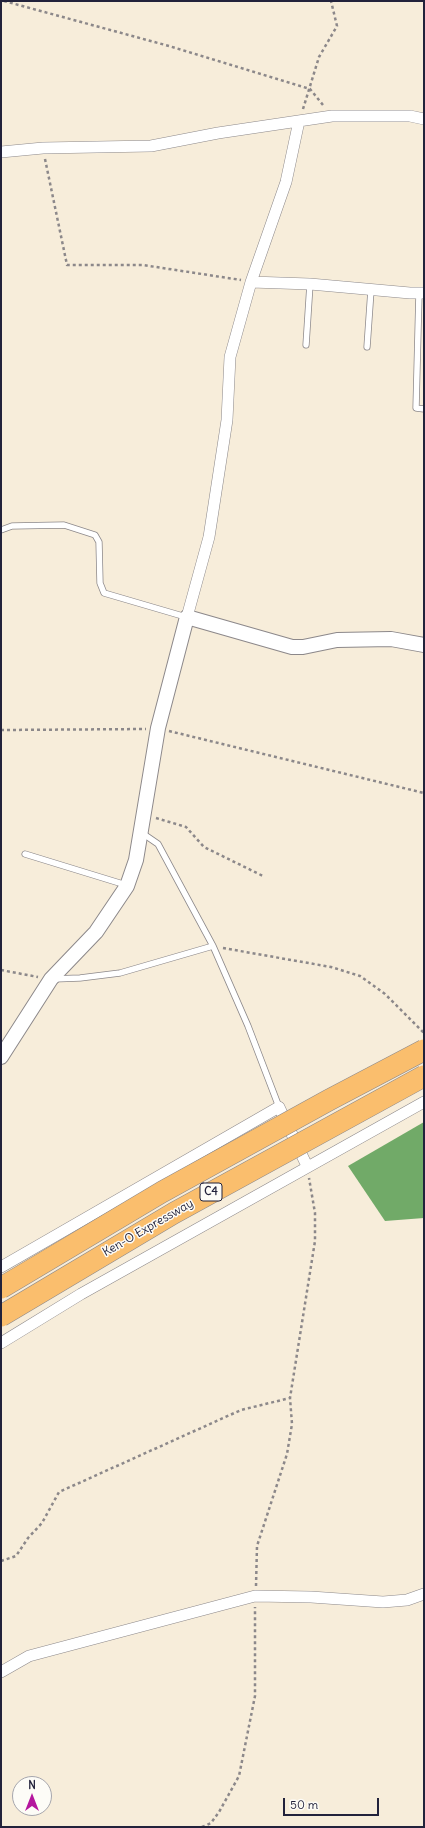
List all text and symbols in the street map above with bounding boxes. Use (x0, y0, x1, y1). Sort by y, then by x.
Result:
road number: C4 (200, 1183, 222, 1201)
street label: Ken-O Expressway (100, 1196, 196, 1260)
north arrow (12, 1776, 52, 1816)
text: N (28, 1778, 36, 1792)
scale bar (285, 1790, 381, 1816)
text: 50 m (290, 1797, 318, 1812)

